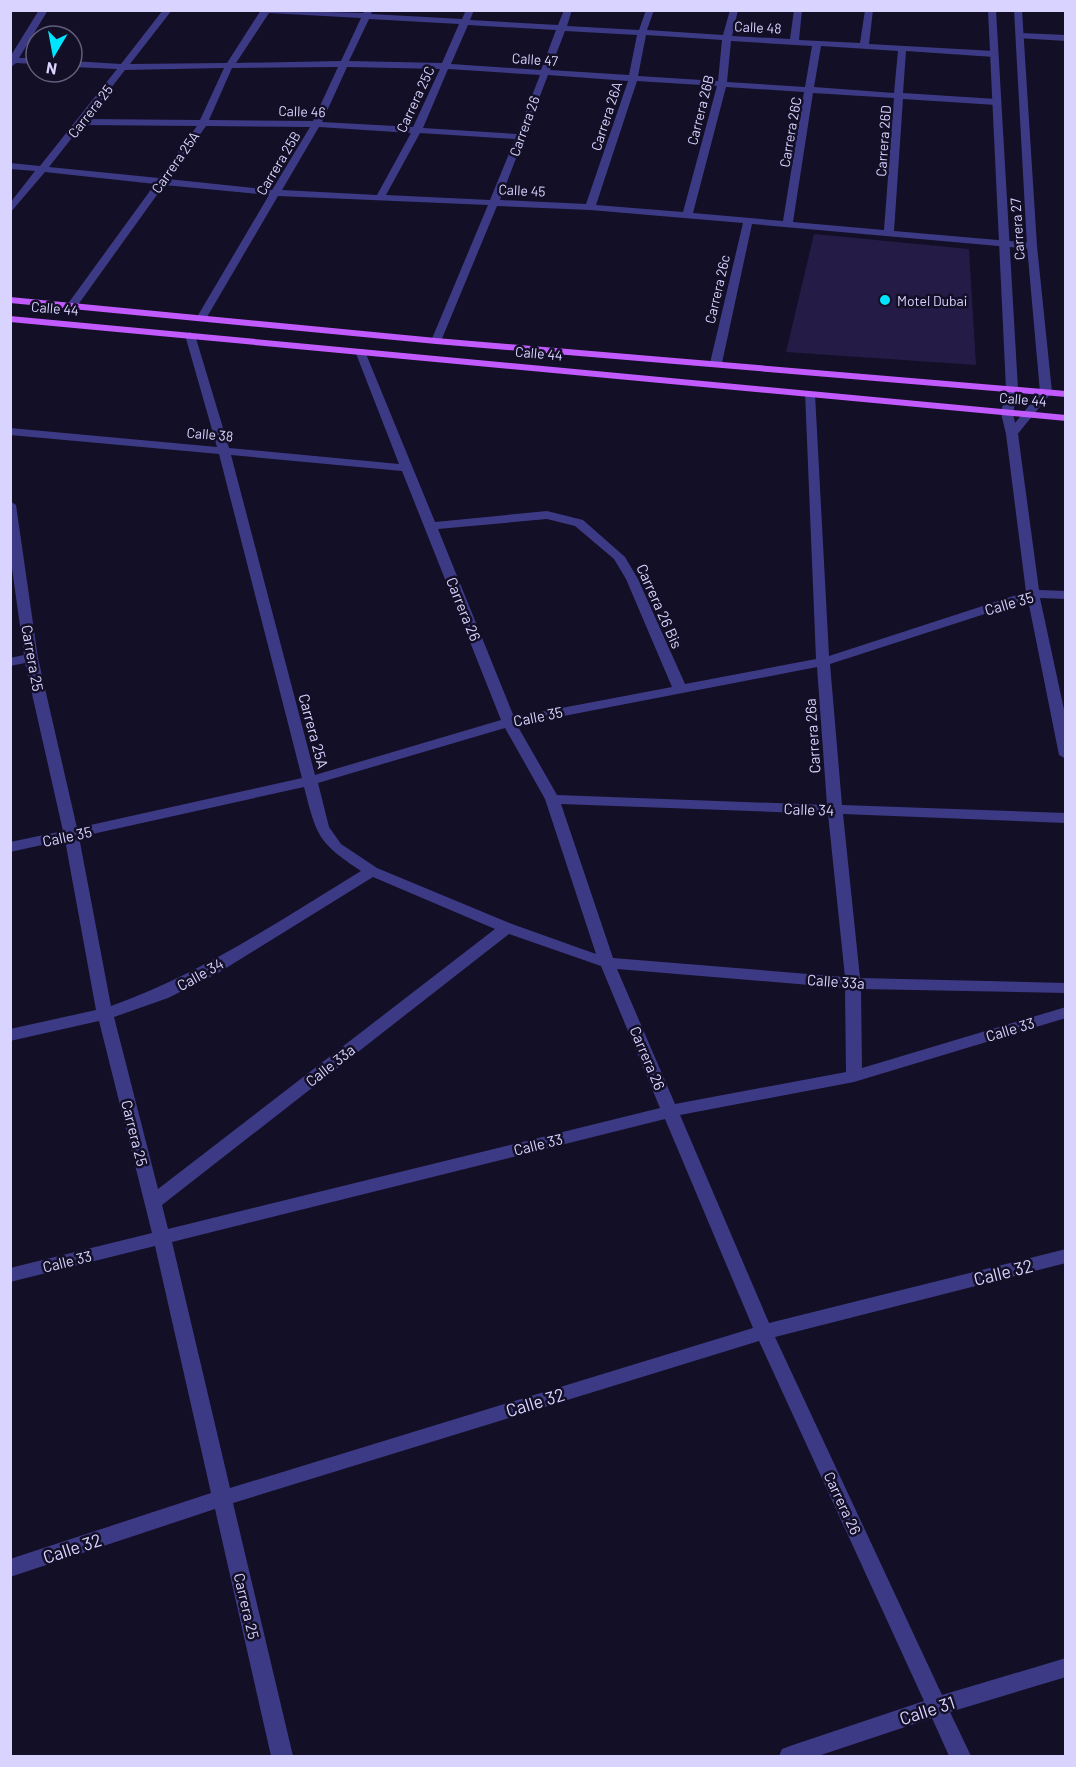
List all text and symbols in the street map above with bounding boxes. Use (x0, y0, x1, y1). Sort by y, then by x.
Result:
street label: Calle 48 (734, 17, 782, 37)
north arrow (24, 24, 84, 84)
street label: Calle 47 (511, 49, 559, 69)
text: N (44, 59, 58, 80)
street label: Carrera 25C (392, 63, 438, 135)
street label: Carrera 26B (683, 73, 717, 147)
street label: Carrera 26A (587, 79, 625, 153)
street label: Carrera 25 (64, 81, 116, 141)
street label: Carrera 26 (505, 94, 543, 158)
street label: Carrera 26C (775, 95, 805, 169)
street label: Calle 46 (278, 102, 326, 120)
street label: Carrera 26D (872, 105, 894, 177)
street label: Carrera 25A (148, 127, 203, 196)
street label: Carrera 25B (252, 128, 304, 198)
street label: Calle 45 (498, 180, 546, 200)
street label: Carrera 27 (1006, 197, 1028, 261)
street label: Carrera 26c (701, 253, 733, 325)
place label: Motel Dubai (897, 292, 967, 309)
marker: Motel Dubai (878, 293, 892, 307)
street label: Calle 44 (31, 297, 79, 319)
street label: Calle 44 (515, 342, 563, 364)
street label: Calle 44 (999, 388, 1047, 410)
street label: Calle 38 (186, 423, 234, 445)
street label: Carrera 26 Bis (633, 561, 687, 651)
street label: Carrera 26 (443, 574, 485, 644)
street label: Calle 35 (982, 587, 1036, 619)
street label: Carrera 25 (18, 623, 48, 693)
street label: Carrera 25A (295, 692, 333, 770)
street label: Carrera 26a (800, 698, 824, 774)
street label: Calle 35 (512, 702, 564, 730)
street label: Calle 34 (783, 799, 835, 819)
street label: Calle 35 (41, 822, 93, 850)
street label: Calle 34 (174, 954, 226, 994)
street label: Calle 33a (807, 970, 865, 992)
street label: Calle 33 (983, 1013, 1037, 1045)
street label: Carrera 26 (627, 1023, 669, 1093)
street label: Calle 33a (302, 1040, 358, 1090)
street label: Carrera 25 (118, 1098, 152, 1168)
street label: Calle 33 (512, 1129, 564, 1159)
street label: Calle 33 (41, 1246, 93, 1276)
street label: Calle 32 (971, 1254, 1035, 1290)
street label: Calle 32 (503, 1383, 567, 1421)
street label: Carrera 26 (821, 1469, 865, 1537)
street label: Calle 32 (40, 1528, 104, 1568)
street label: Carrera 25 (231, 1571, 263, 1641)
street label: Calle 31 (897, 1691, 957, 1729)

